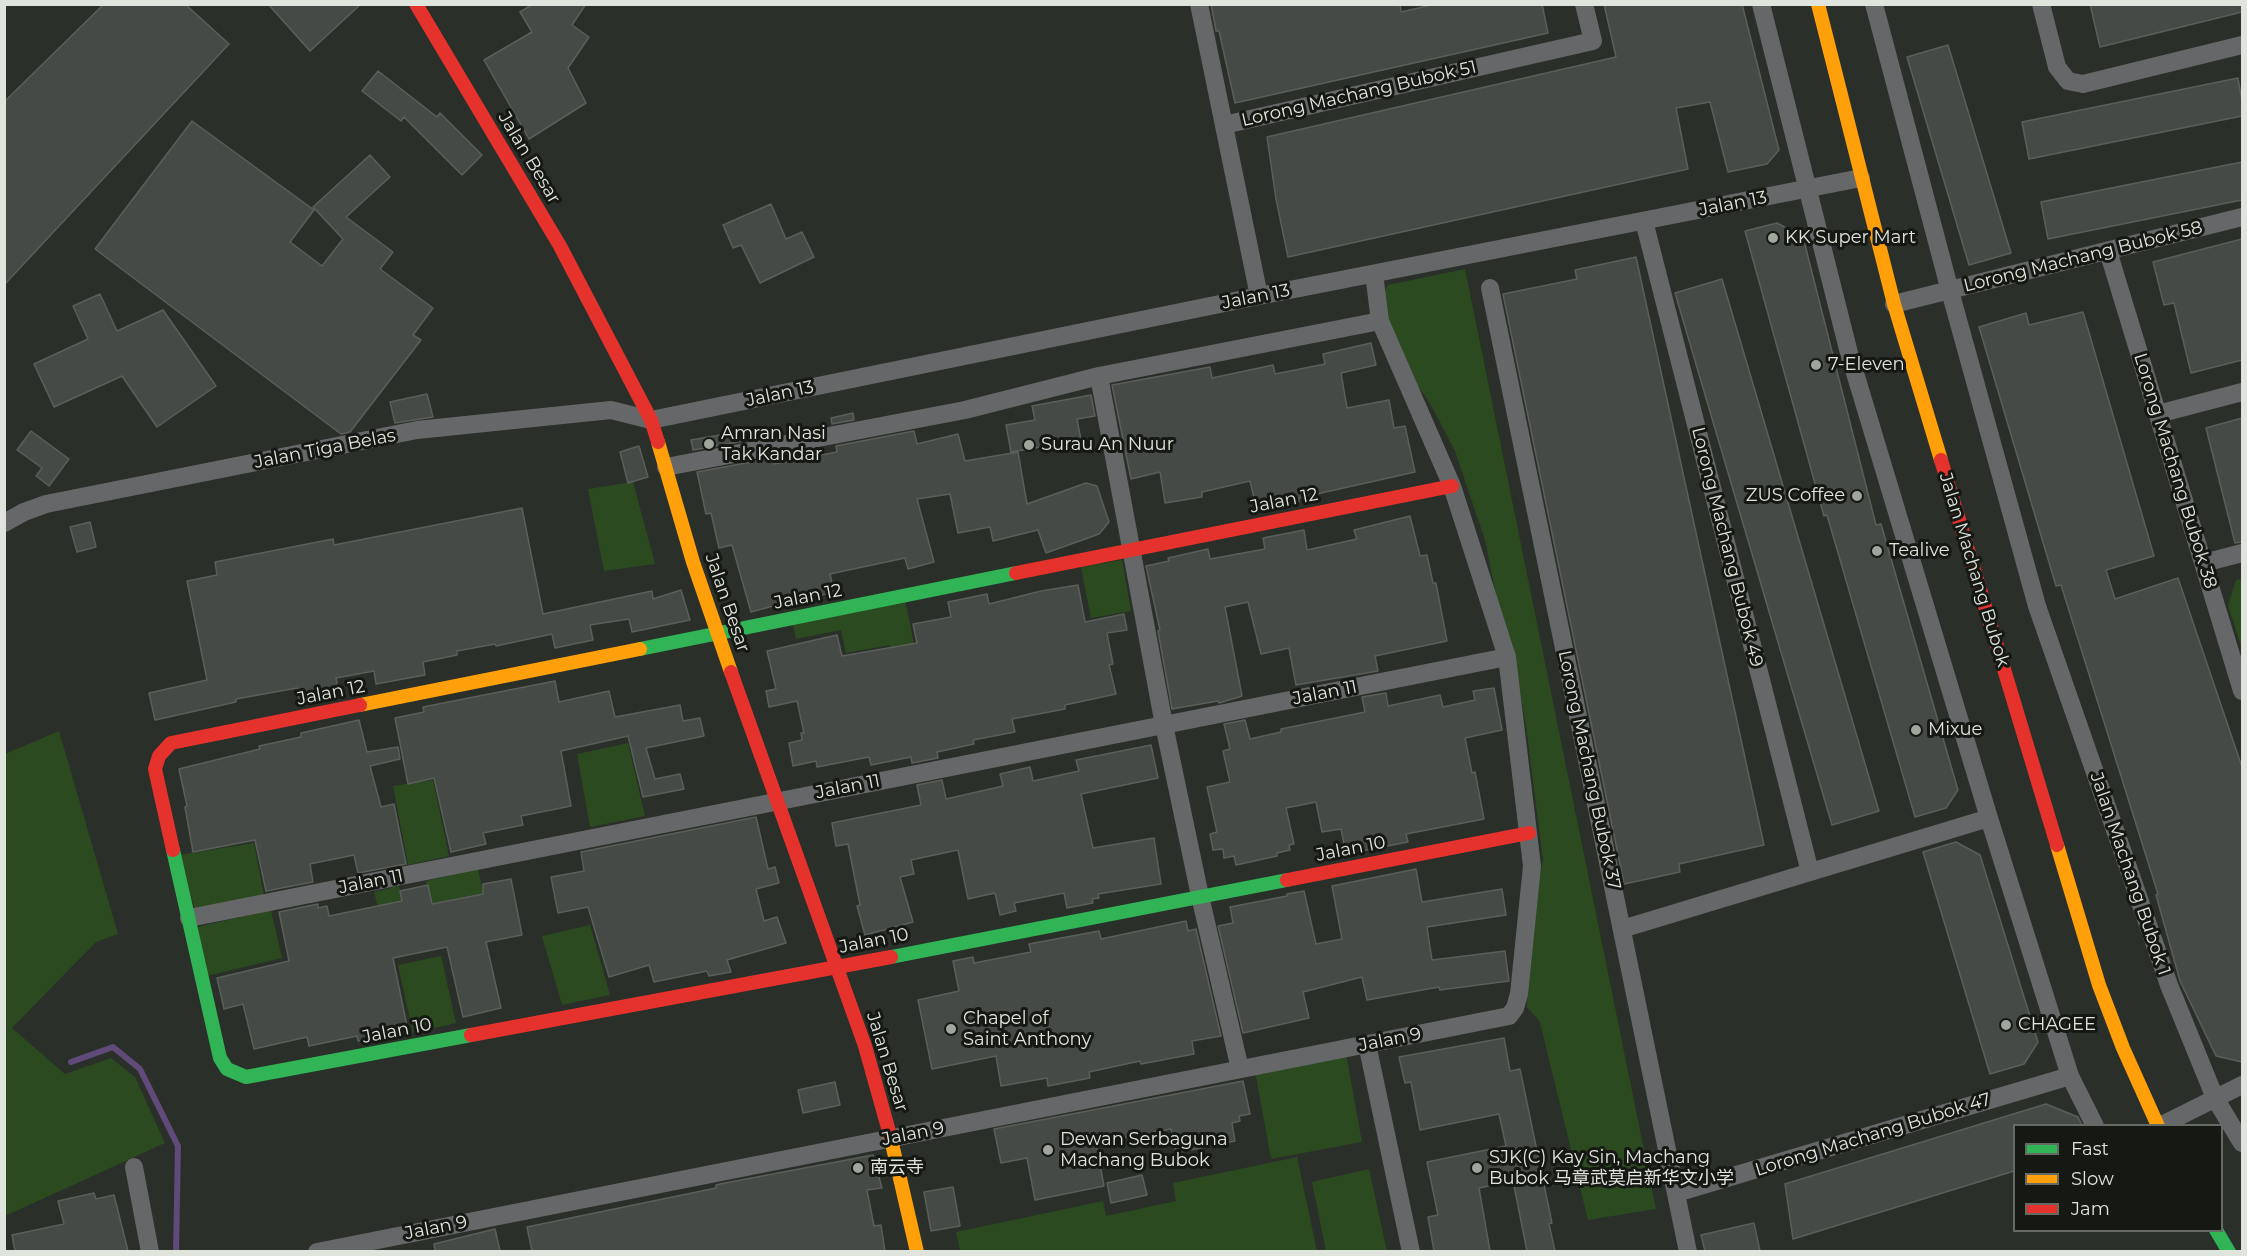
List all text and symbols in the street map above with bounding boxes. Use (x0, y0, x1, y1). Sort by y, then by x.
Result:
street label: Lorong Machang Bubok 51 (1239, 56, 1479, 132)
street label: Jalan Besar (493, 108, 565, 208)
street label: Jalan 13 (1697, 187, 1769, 221)
street label: Lorong Machang Bubok 58 (1961, 217, 2205, 297)
place label: KK Super Mart (1785, 227, 1916, 249)
marker: KK Super Mart (1766, 231, 1780, 245)
street label: Jalan 13 (1220, 280, 1292, 314)
street label: Lorong Machang Bubok 38 (2129, 351, 2221, 591)
place label: 7-Eleven (1828, 354, 1905, 376)
marker: 7-Eleven (1809, 358, 1823, 372)
street label: Jalan 13 (744, 376, 816, 412)
place label: Amran Nasi Tak Kandar (721, 423, 826, 466)
street label: Jalan Tiga Belas (253, 425, 397, 473)
street label: Lorong Machang Bubok 49 (1687, 425, 1767, 669)
place label: Surau An Nuur (1041, 434, 1174, 456)
marker: Amran Nasi Tak Kandar (702, 437, 716, 451)
marker: Surau An Nuur (1022, 438, 1036, 452)
street label: Jalan Machang Bubok (1934, 470, 2014, 670)
street label: Jalan 12 (1248, 484, 1320, 518)
place label: ZUS Coffee (1746, 485, 1845, 507)
marker: ZUS Coffee (1850, 489, 1864, 503)
place label: Tealive (1889, 540, 1950, 562)
marker: Tealive (1870, 544, 1884, 558)
street label: Jalan Besar (700, 551, 754, 655)
street label: Jalan 12 (772, 580, 844, 614)
street label: Lorong Machang Bubok 37 (1553, 648, 1625, 892)
street label: Jalan 12 (295, 676, 367, 710)
street label: Jalan 11 (1291, 676, 1359, 710)
place label: Mixue (1928, 719, 1982, 741)
marker: Mixue (1909, 723, 1923, 737)
street label: Jalan 11 (814, 770, 882, 804)
street label: Jalan Machang Bubok 1 (2085, 770, 2175, 978)
street label: Jalan 10 (1314, 832, 1388, 866)
street label: Jalan 11 (337, 865, 405, 899)
street label: Jalan 10 (837, 924, 911, 958)
place label: Chapel of Saint Anthony (963, 1008, 1091, 1050)
street label: Jalan Besar (862, 1010, 912, 1114)
street label: Jalan 10 (360, 1014, 434, 1048)
place label: CHAGEE (2018, 1014, 2096, 1036)
marker: CHAGEE (1999, 1018, 2013, 1032)
marker: Chapel of Saint Anthony (944, 1022, 958, 1036)
street label: Jalan 9 (1357, 1023, 1423, 1057)
street label: Lorong Machang Bubok 47 (1753, 1089, 1993, 1181)
street label: Jalan 9 (880, 1117, 946, 1151)
legend (2013, 1124, 2223, 1232)
place label: Dewan Serbaguna Machang Bubok (1060, 1129, 1228, 1172)
text: Fast (2071, 1138, 2109, 1160)
marker: Dewan Serbaguna Machang Bubok (1041, 1143, 1055, 1157)
place label: SJK(C) Kay Sin, Machang Bubok 马章武莫启新华文小学 (1489, 1147, 1734, 1190)
place label: 南云寺 (870, 1157, 924, 1179)
marker: 南云寺 (851, 1161, 865, 1175)
marker: SJK(C) Kay Sin, Machang Bubok 马章武莫启新华文小学 (1470, 1161, 1484, 1175)
text: Slow (2071, 1168, 2114, 1190)
text: Jam (2071, 1198, 2110, 1220)
street label: Jalan 9 (403, 1211, 469, 1245)

